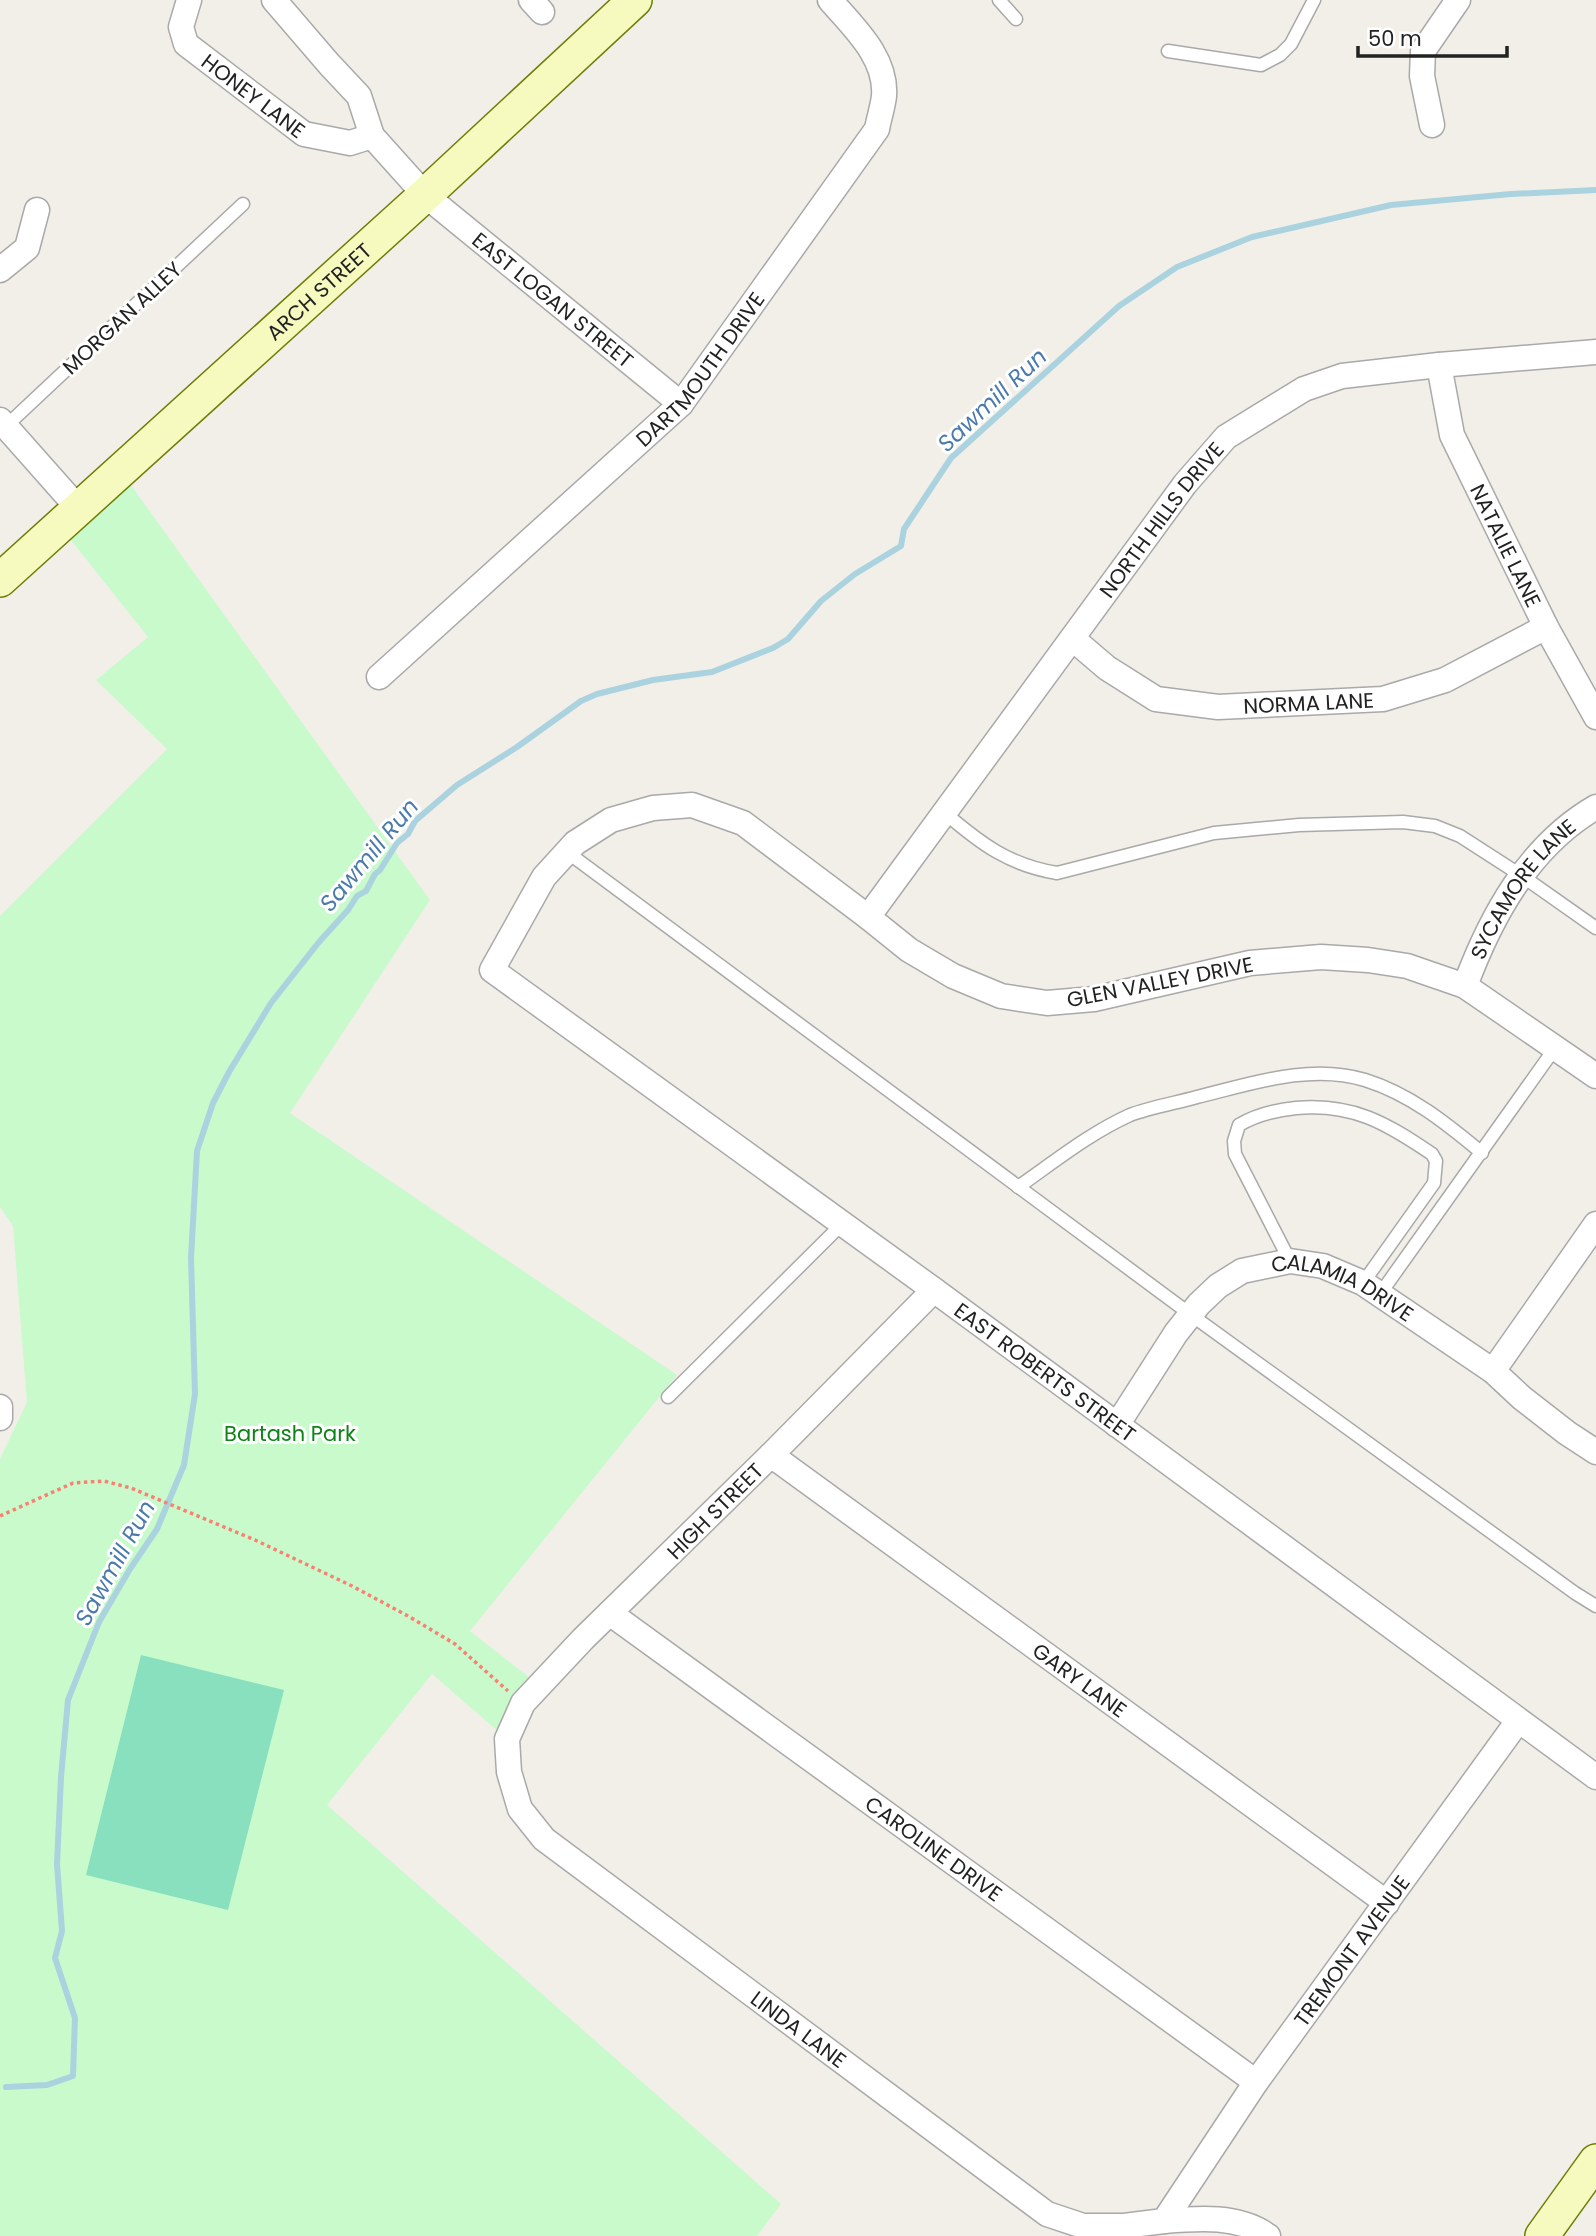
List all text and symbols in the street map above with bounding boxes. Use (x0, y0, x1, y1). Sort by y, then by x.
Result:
scale bar (1358, 14, 1507, 58)
text: 50 m (1368, 24, 1422, 53)
street label: HONEY LANE (196, 47, 311, 145)
street label: EAST LOGAN STREET (466, 225, 640, 374)
street label: ARCH STREET (260, 236, 378, 347)
street label: MORGAN ALLEY (56, 255, 188, 381)
street label: DARTMOUTH DRIVE (629, 286, 771, 453)
water label: Sawmill Run (930, 341, 1054, 459)
street label: NORTH HILLS DRIVE (1092, 435, 1230, 603)
street label: NATALIE LANE (1464, 479, 1548, 612)
street label: NORMA LANE (1243, 685, 1375, 720)
water label: Sawmill Run (312, 792, 426, 918)
street label: SYCAMORE LANE (1463, 812, 1581, 964)
street label: GLEN VALLEY DRIVE (1064, 950, 1256, 1014)
street label: CALAMIA DRIVE (1268, 1246, 1420, 1328)
street label: EAST ROBERTS STREET (949, 1295, 1142, 1448)
park label: Bartash Park (224, 1419, 356, 1448)
street label: HIGH STREET (660, 1456, 770, 1566)
water label: Sawmill Run (67, 1495, 163, 1631)
street label: GARY LANE (1027, 1636, 1133, 1724)
street label: CAROLINE DRIVE (860, 1789, 1008, 1908)
street label: TREMONT AVENUE (1287, 1869, 1416, 2032)
street label: LINDA LANE (745, 1984, 853, 2074)

